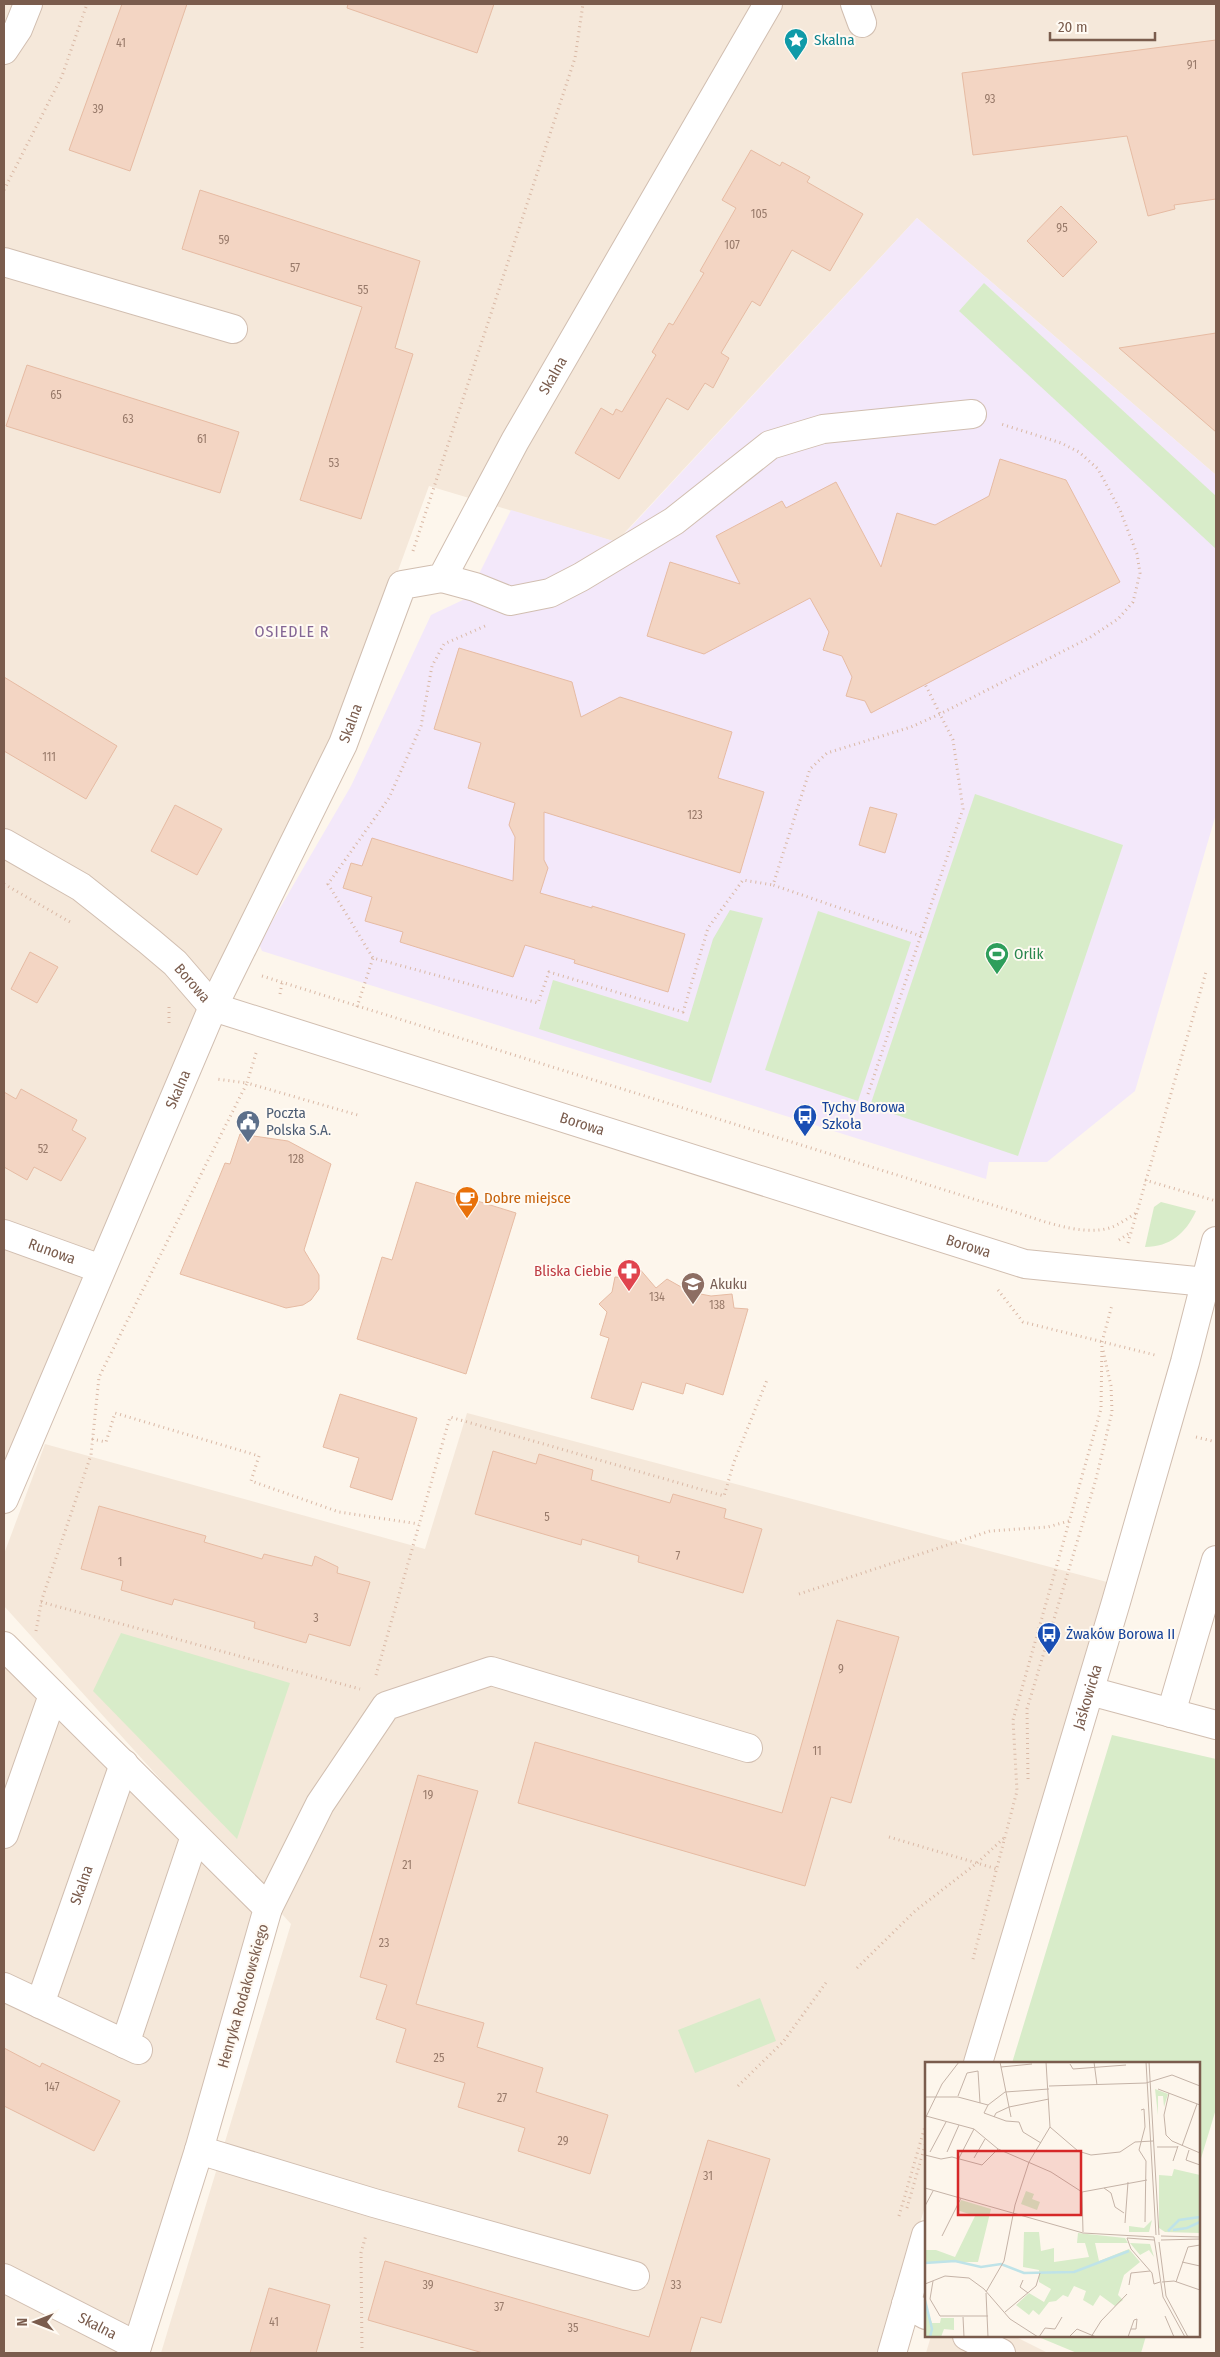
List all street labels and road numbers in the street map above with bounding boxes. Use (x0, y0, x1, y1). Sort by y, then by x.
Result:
street label: Skalna (535, 353, 571, 398)
street label: Skalna (335, 701, 366, 745)
street label: Borowa (170, 960, 214, 1006)
street label: Skalna (162, 1067, 194, 1112)
street label: Borowa (558, 1108, 607, 1139)
street label: Borowa (944, 1231, 993, 1262)
street label: Runowa (26, 1235, 78, 1268)
street label: Jaśkowicka (1069, 1663, 1106, 1732)
street label: Skalna (66, 1863, 97, 1907)
street label: Henryka Rodakowskiego (214, 1922, 272, 2070)
street label: Skalna (75, 2309, 120, 2343)

